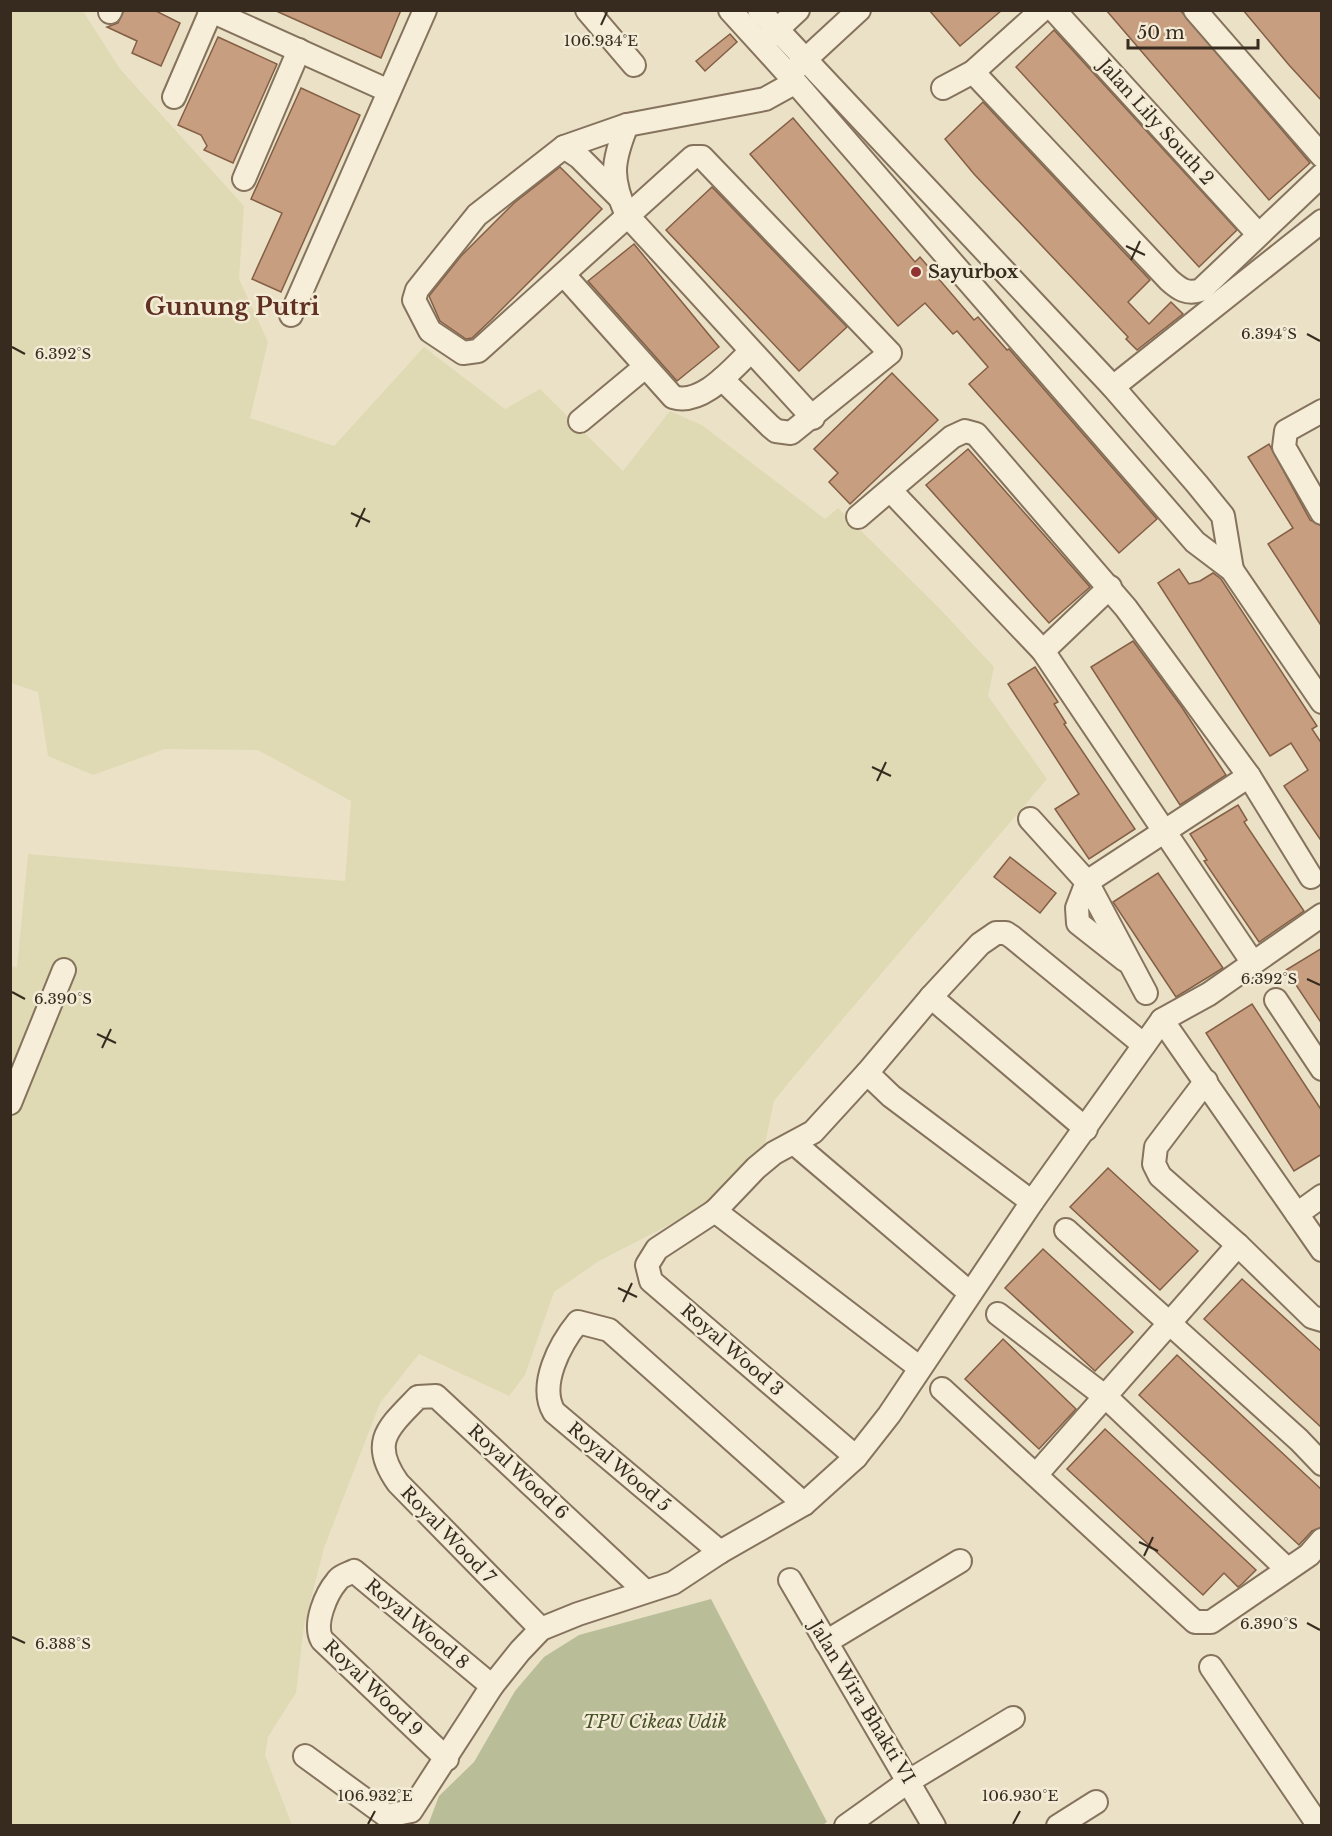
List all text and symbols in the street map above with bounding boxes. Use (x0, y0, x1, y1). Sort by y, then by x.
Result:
scale bar (1128, 12, 1258, 50)
text: 50 m (1137, 22, 1185, 44)
text: 106.934°E (564, 31, 638, 50)
street label: Jalan Lily South 2 (1092, 53, 1218, 189)
place label: Sayurbox (928, 261, 1019, 283)
marker: Sayurbox (909, 265, 923, 279)
district label: Gunung Putri (145, 292, 320, 321)
text: 6.394°S (1241, 324, 1297, 343)
text: 6.392°S (35, 344, 91, 363)
text: 6.392°S (1241, 969, 1297, 988)
text: 6.390°S (34, 989, 92, 1008)
street label: Royal Wood 3 (676, 1299, 788, 1401)
street label: Royal Wood 5 (563, 1417, 675, 1517)
street label: Royal Wood 6 (463, 1420, 573, 1524)
street label: Royal Wood 7 (396, 1482, 501, 1589)
street label: Royal Wood 8 (361, 1574, 473, 1674)
text: 6.390°S (1240, 1614, 1298, 1633)
street label: Jalan Wira Bhakti VI (804, 1615, 919, 1787)
text: 6.388°S (35, 1634, 91, 1653)
street label: Royal Wood 9 (319, 1635, 427, 1741)
park label: TPU Cikeas Udik (583, 1711, 727, 1733)
text: 106.932°E (337, 1786, 413, 1805)
text: 106.930°E (982, 1786, 1058, 1805)

